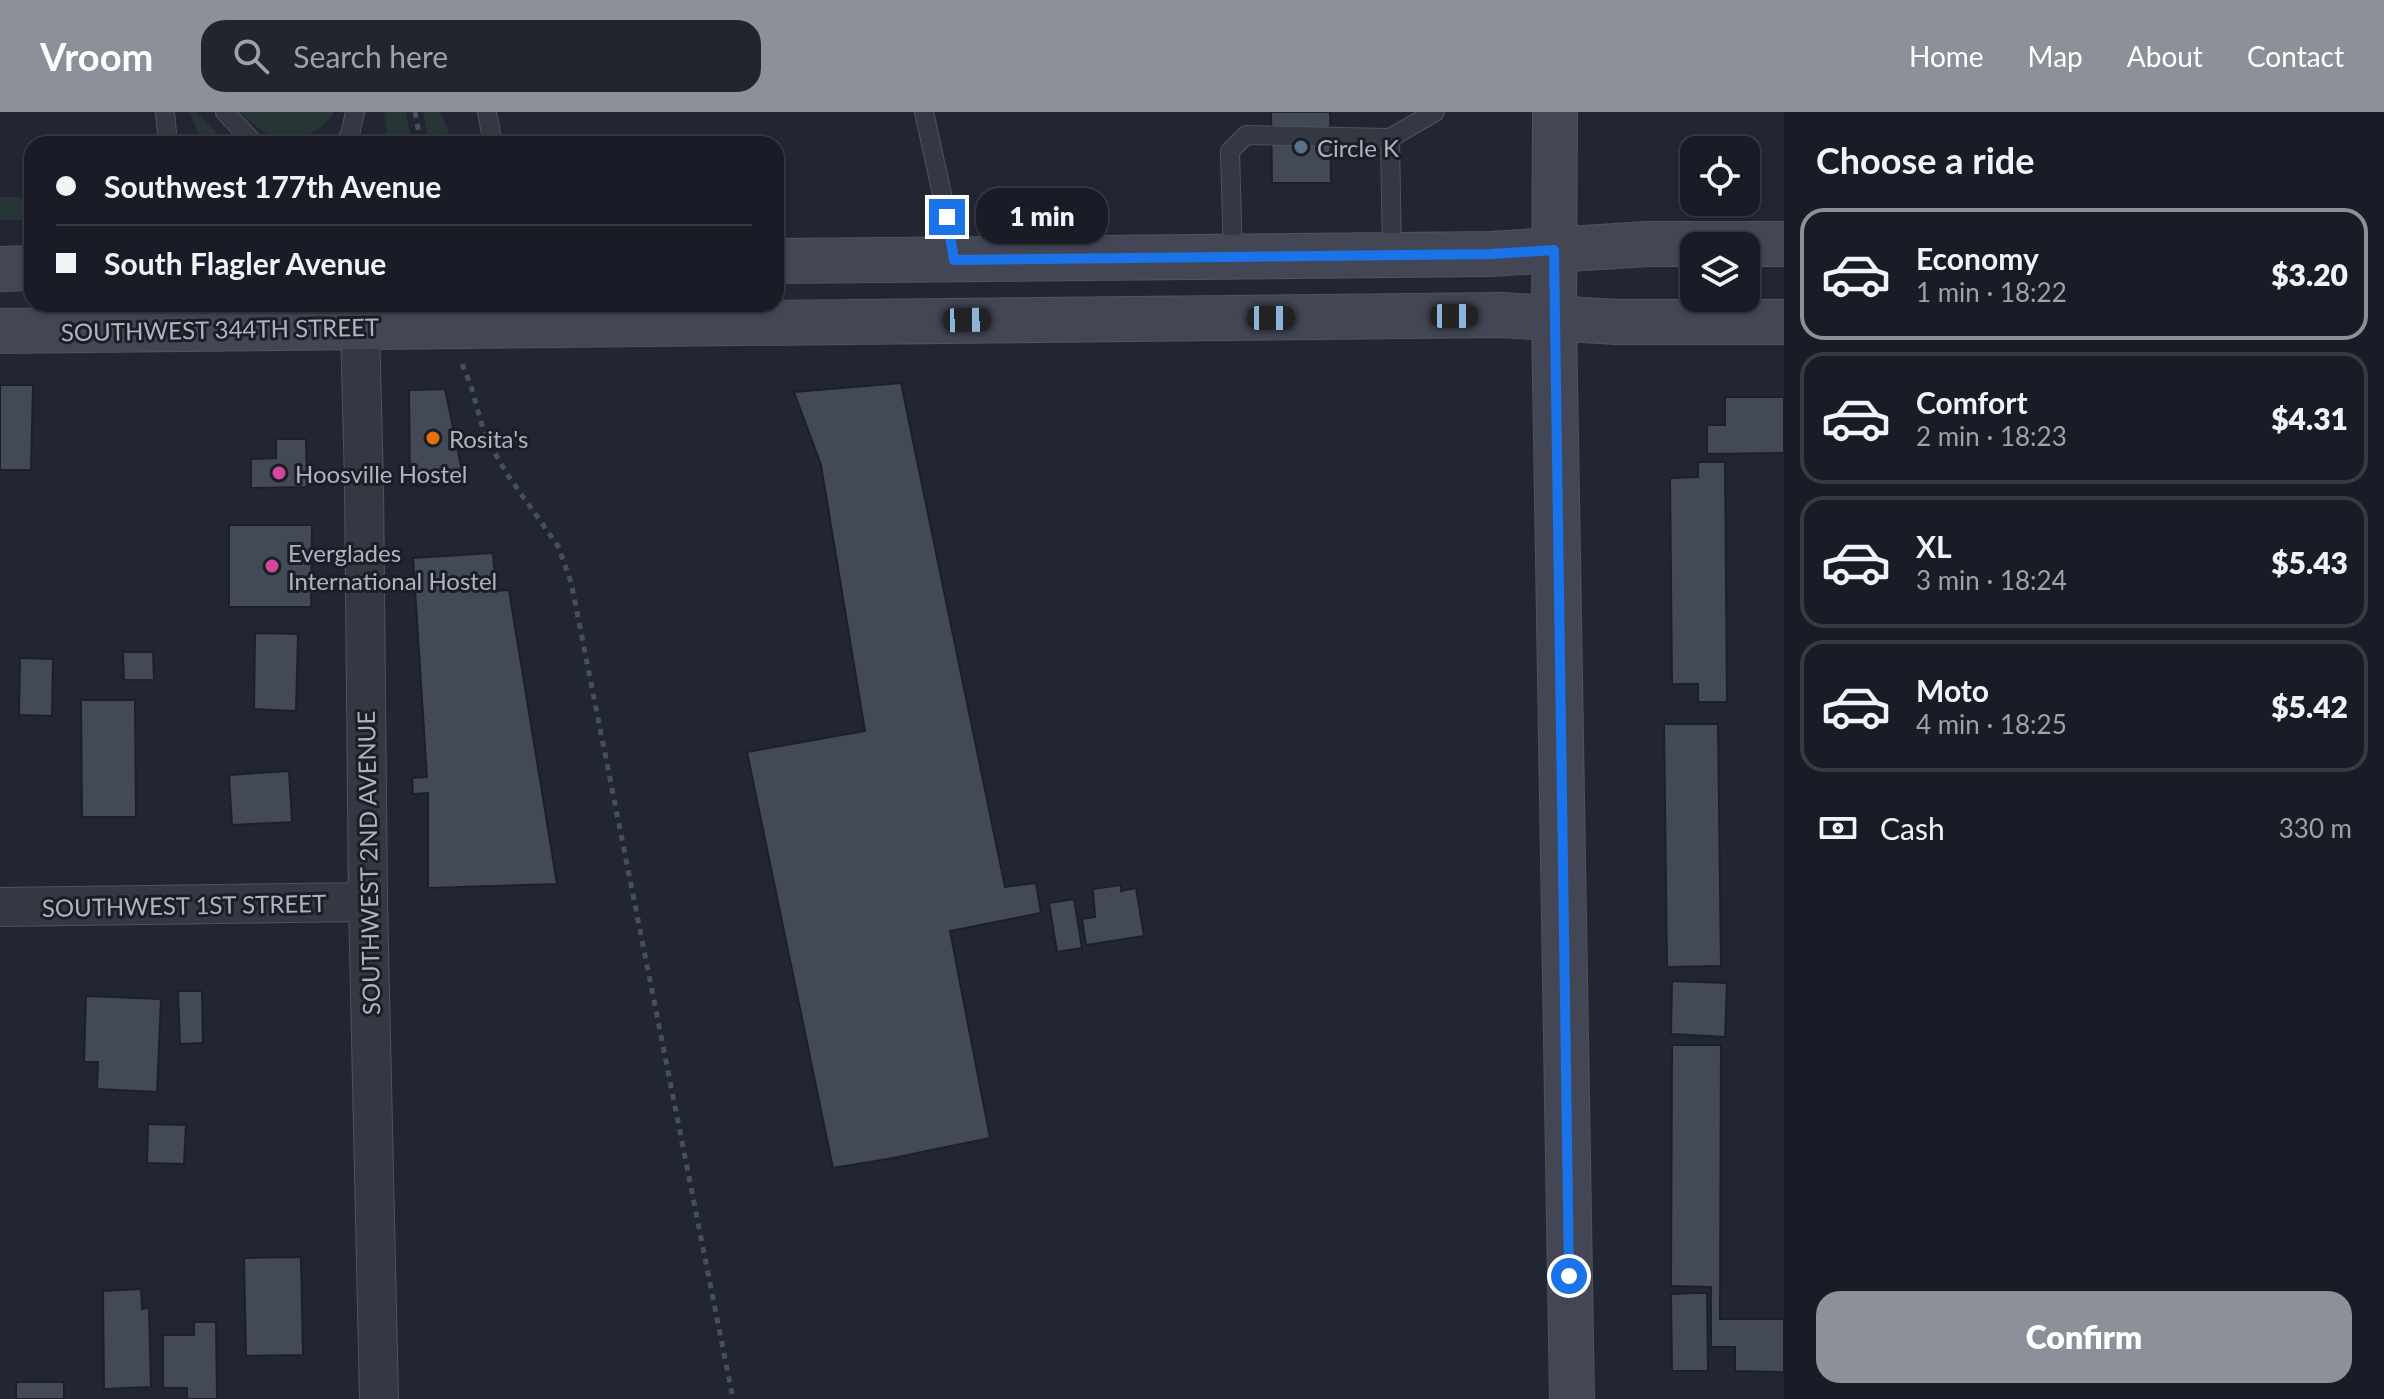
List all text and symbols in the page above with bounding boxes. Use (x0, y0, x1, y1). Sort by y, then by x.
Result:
search box (201, 20, 761, 92)
text: Vroom (40, 33, 153, 79)
icon: search (229, 34, 273, 78)
text: Search here (293, 38, 448, 74)
text: Home (1909, 39, 1984, 73)
text: Map (2028, 39, 2083, 73)
text: About (2127, 39, 2203, 73)
text: Contact (2247, 39, 2344, 73)
place label: Circle K (1317, 133, 1399, 162)
map controls (1680, 136, 1760, 312)
button: locate (1680, 136, 1760, 216)
marker: Circle K (1292, 138, 1310, 156)
text: Choose a ride (1816, 138, 2035, 182)
text: Southwest 177th Avenue (104, 168, 441, 204)
callout: 1 min (975, 189, 1107, 245)
route end (929, 199, 965, 235)
text: 1 min (1010, 200, 1074, 232)
button: layers (1680, 232, 1760, 312)
icon: car (1820, 238, 1892, 310)
text: Economy (1916, 240, 2039, 276)
text: South Flagler Avenue (104, 245, 386, 281)
text: $3.20 (2271, 256, 2348, 292)
text: 1 min · 18:22 (1916, 276, 2067, 308)
car (1430, 304, 1478, 328)
car (1247, 306, 1295, 330)
car (943, 308, 991, 332)
street label: SOUTHWEST 344TH STREET (61, 312, 379, 346)
icon: car (1820, 382, 1892, 454)
text: Comfort (1916, 384, 2028, 420)
text: $4.31 (2271, 400, 2348, 436)
text: 2 min · 18:23 (1916, 420, 2067, 452)
place label: Rosita's (449, 424, 528, 453)
marker: Rosita's (424, 429, 442, 447)
place label: Hoosville Hostel (295, 459, 468, 488)
marker: Hoosville Hostel (270, 464, 288, 482)
icon: car (1820, 526, 1892, 598)
text: XL (1916, 528, 1952, 564)
place label: Everglades International Hostel (288, 538, 497, 595)
text: $5.43 (2271, 544, 2348, 580)
marker: Everglades International Hostel (263, 557, 281, 575)
text: 3 min · 18:24 (1916, 564, 2067, 596)
icon: car (1820, 670, 1892, 742)
text: Moto (1916, 672, 1989, 708)
text: $5.42 (2271, 688, 2348, 724)
text: 4 min · 18:25 (1916, 708, 2067, 740)
street label: SOUTHWEST 2ND AVENUE (351, 711, 385, 1015)
icon: cash (1816, 806, 1860, 850)
text: Cash (1880, 810, 1945, 846)
text: 330 m (2279, 812, 2352, 844)
street label: SOUTHWEST 1ST STREET (42, 888, 326, 922)
route start (1551, 1258, 1587, 1294)
button: Confirm (1816, 1291, 2352, 1383)

